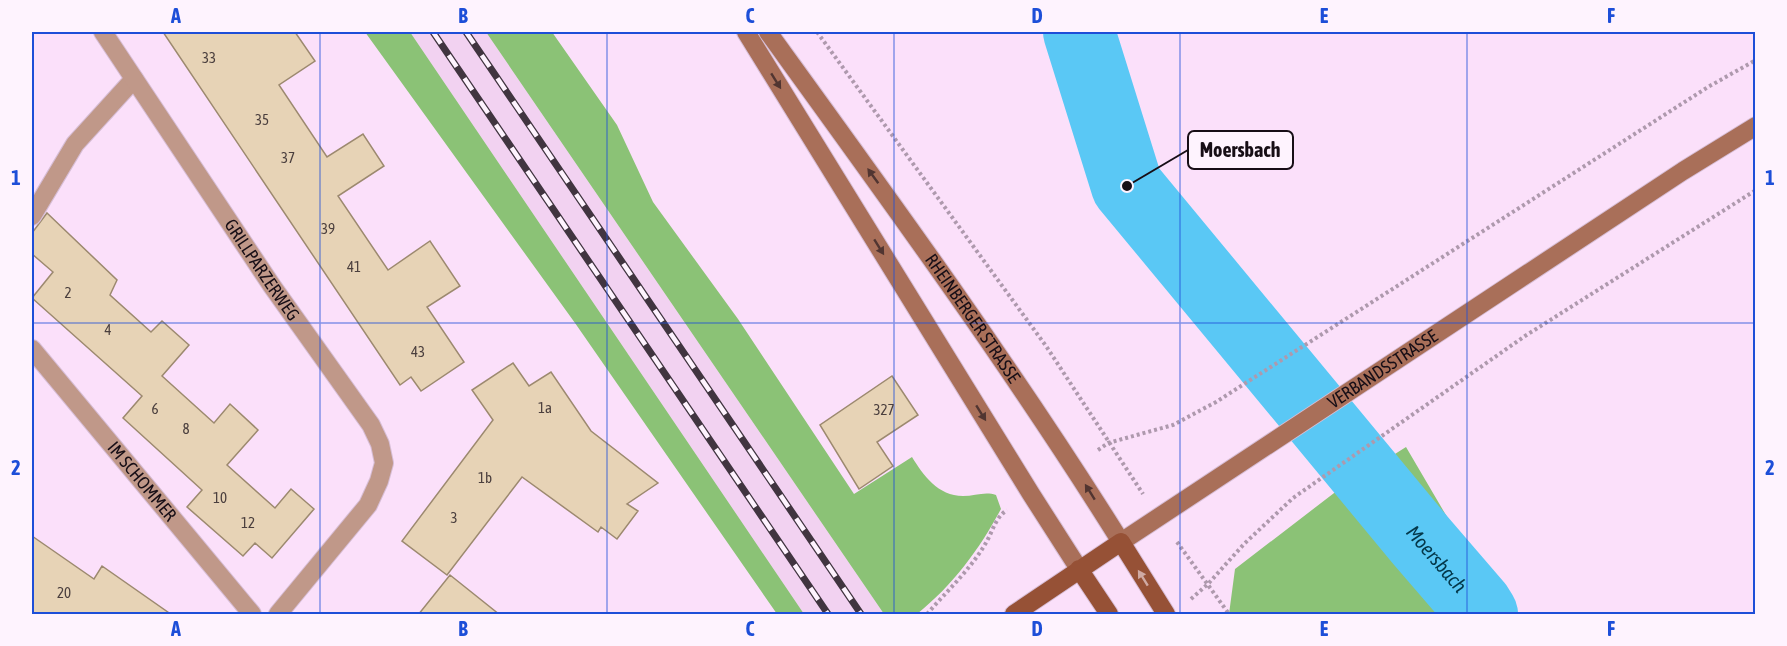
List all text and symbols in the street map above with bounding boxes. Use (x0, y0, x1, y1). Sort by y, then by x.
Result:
text: A (170, 4, 181, 27)
text: B (458, 4, 468, 27)
text: C (746, 4, 755, 27)
text: D (1031, 4, 1043, 27)
text: E (1320, 4, 1329, 27)
text: F (1607, 4, 1615, 27)
house number: 33 (202, 49, 216, 66)
one-way arrow (771, 73, 782, 89)
house number: 35 (255, 111, 269, 128)
callout: Moersbach (1188, 131, 1293, 169)
text: Moersbach (1200, 138, 1280, 161)
house number: 37 (281, 149, 295, 166)
text: 1 (11, 166, 21, 189)
text: 1 (1765, 166, 1775, 189)
one-way arrow (867, 168, 879, 183)
street label: GRILLPARZERWEG (220, 215, 304, 324)
house number: 39 (321, 220, 335, 237)
one-way arrow (873, 239, 884, 255)
street label: RHEINBERGER STRASSE (921, 250, 1025, 387)
house number: 41 (347, 258, 361, 275)
house number: 2 (64, 284, 72, 301)
house number: 4 (104, 321, 112, 338)
street label: VERBANDSSTRASSE (1324, 325, 1442, 413)
house number: 43 (411, 343, 425, 360)
house number: 1a (538, 399, 552, 416)
house number: 6 (151, 400, 159, 417)
house number: 327 (873, 401, 895, 418)
one-way arrow (976, 405, 987, 421)
house number: 8 (182, 420, 190, 437)
street label: IM SCHOMMER (103, 437, 181, 525)
text: 2 (11, 456, 21, 479)
text: 2 (1765, 456, 1775, 479)
house number: 1b (478, 469, 492, 486)
one-way arrow (1084, 484, 1095, 500)
house number: 10 (213, 489, 227, 506)
house number: 3 (450, 509, 458, 526)
house number: 12 (241, 514, 255, 531)
water label: Moersbach (1402, 521, 1472, 597)
one-way arrow (1138, 570, 1149, 586)
house number: 20 (57, 584, 71, 601)
text: A (170, 617, 181, 640)
text: B (458, 617, 468, 640)
text: C (746, 617, 755, 640)
text: D (1031, 617, 1043, 640)
text: E (1320, 617, 1329, 640)
text: F (1607, 617, 1615, 640)

